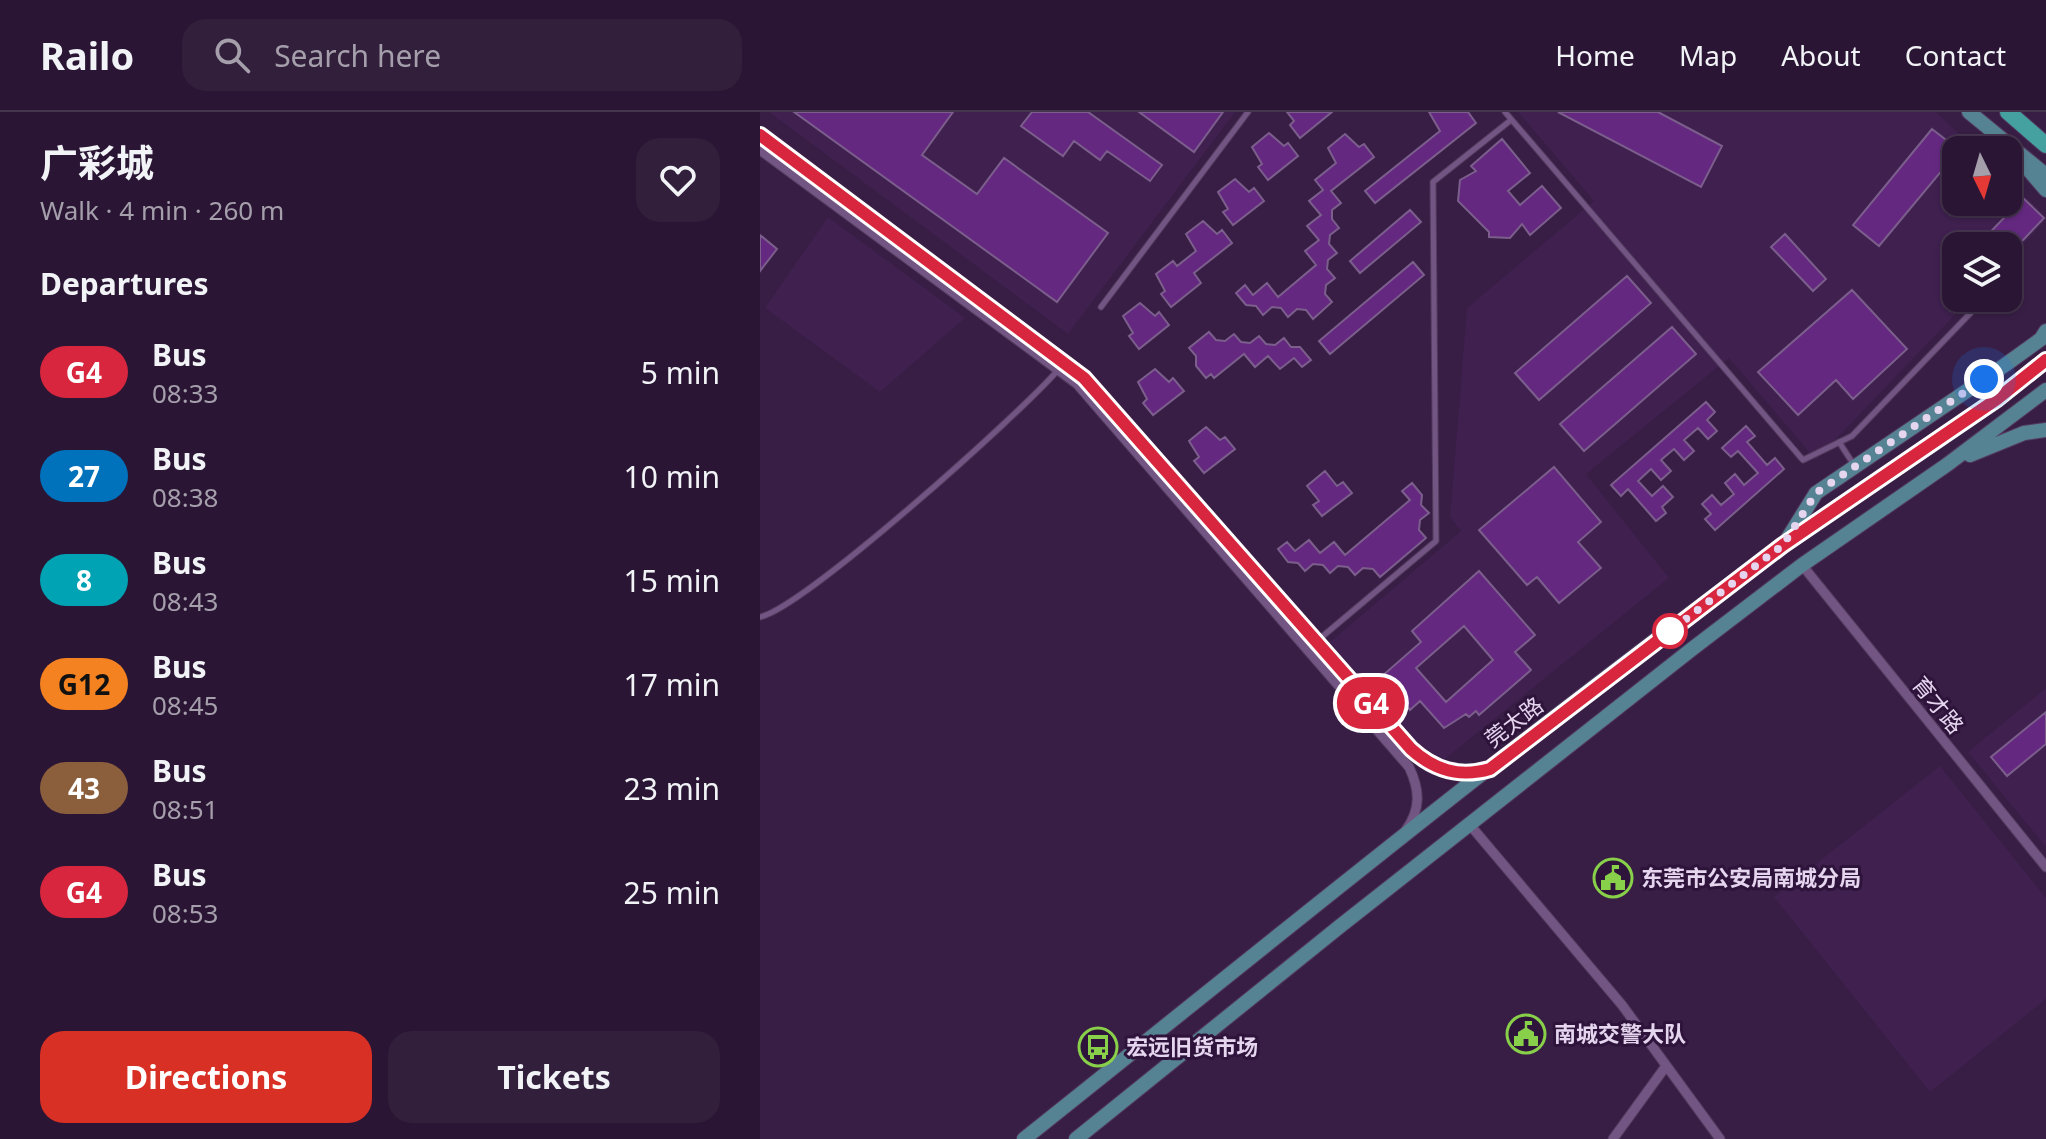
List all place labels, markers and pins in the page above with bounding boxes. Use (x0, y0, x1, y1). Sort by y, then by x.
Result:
unlabelled marker (1653, 614, 1687, 648)
public building icon: 东莞市公安局南城分局 (1592, 857, 1634, 899)
place label: 东莞市公安局南城分局 (1641, 862, 1861, 892)
public building icon: 南城交警大队 (1505, 1013, 1547, 1055)
place label: 南城交警大队 (1554, 1018, 1686, 1048)
bus stop icon: 宏远旧货市场 (1077, 1026, 1119, 1068)
place label: 宏远旧货市场 (1126, 1031, 1258, 1061)

